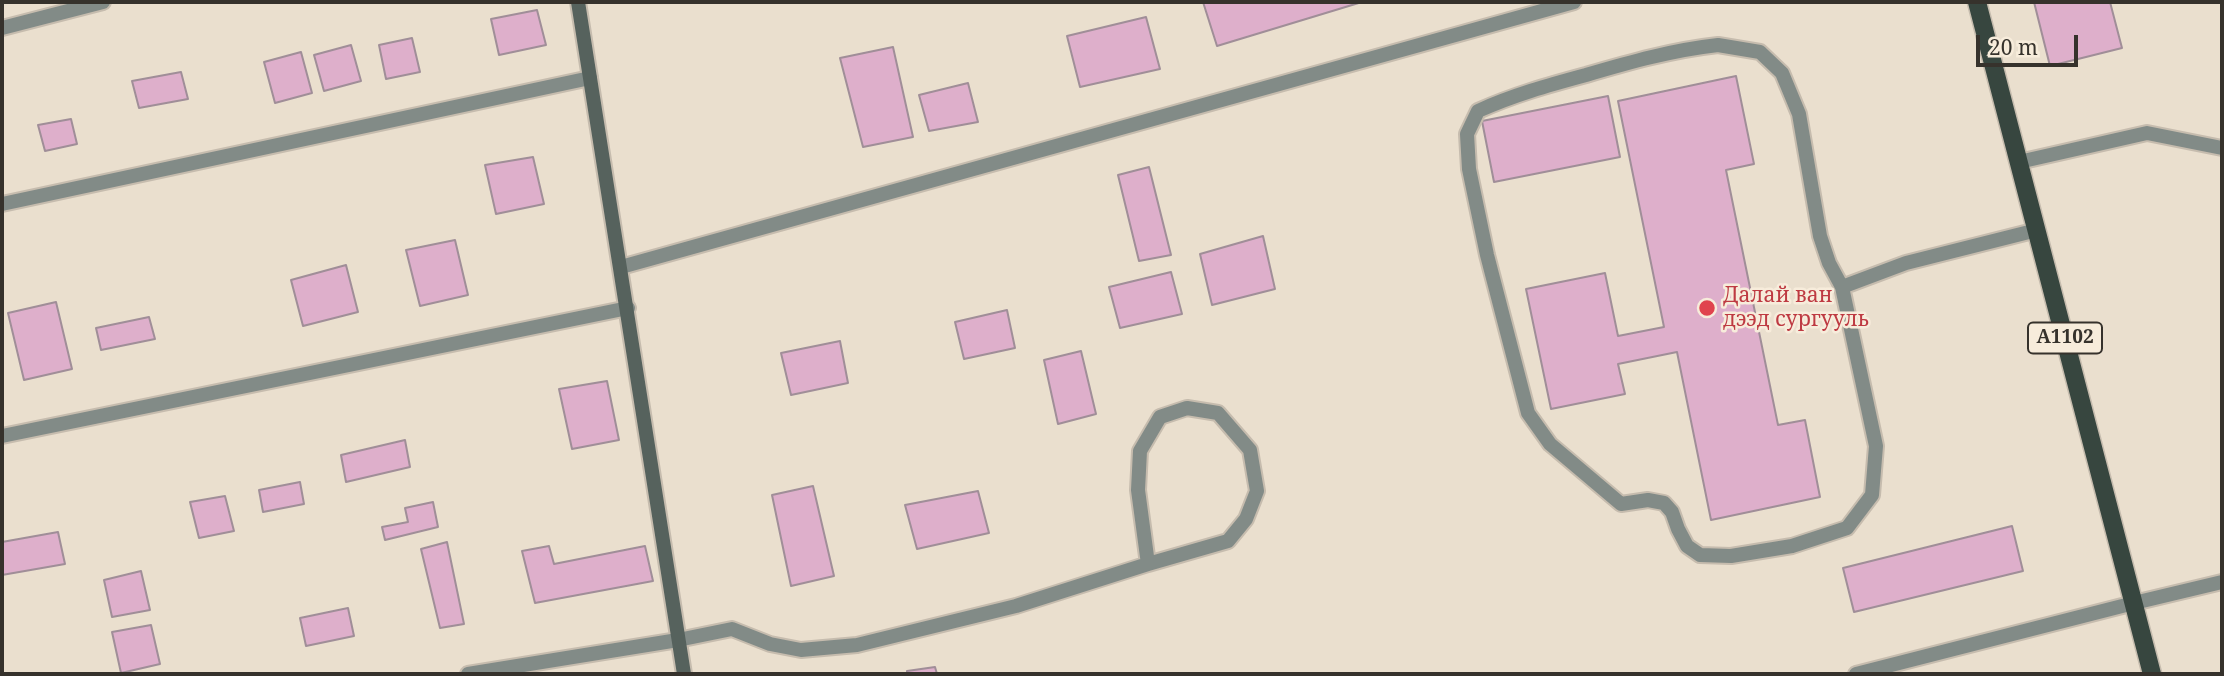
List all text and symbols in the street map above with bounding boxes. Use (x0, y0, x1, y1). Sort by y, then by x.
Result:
scale bar (1979, 21, 2080, 65)
text: 20 m (1989, 33, 2038, 61)
place label: Далай ван дээд сургууль (1723, 283, 1869, 333)
marker: Далай ван дээд сургууль (1697, 298, 1717, 318)
road number: A1102 (2028, 322, 2102, 354)

